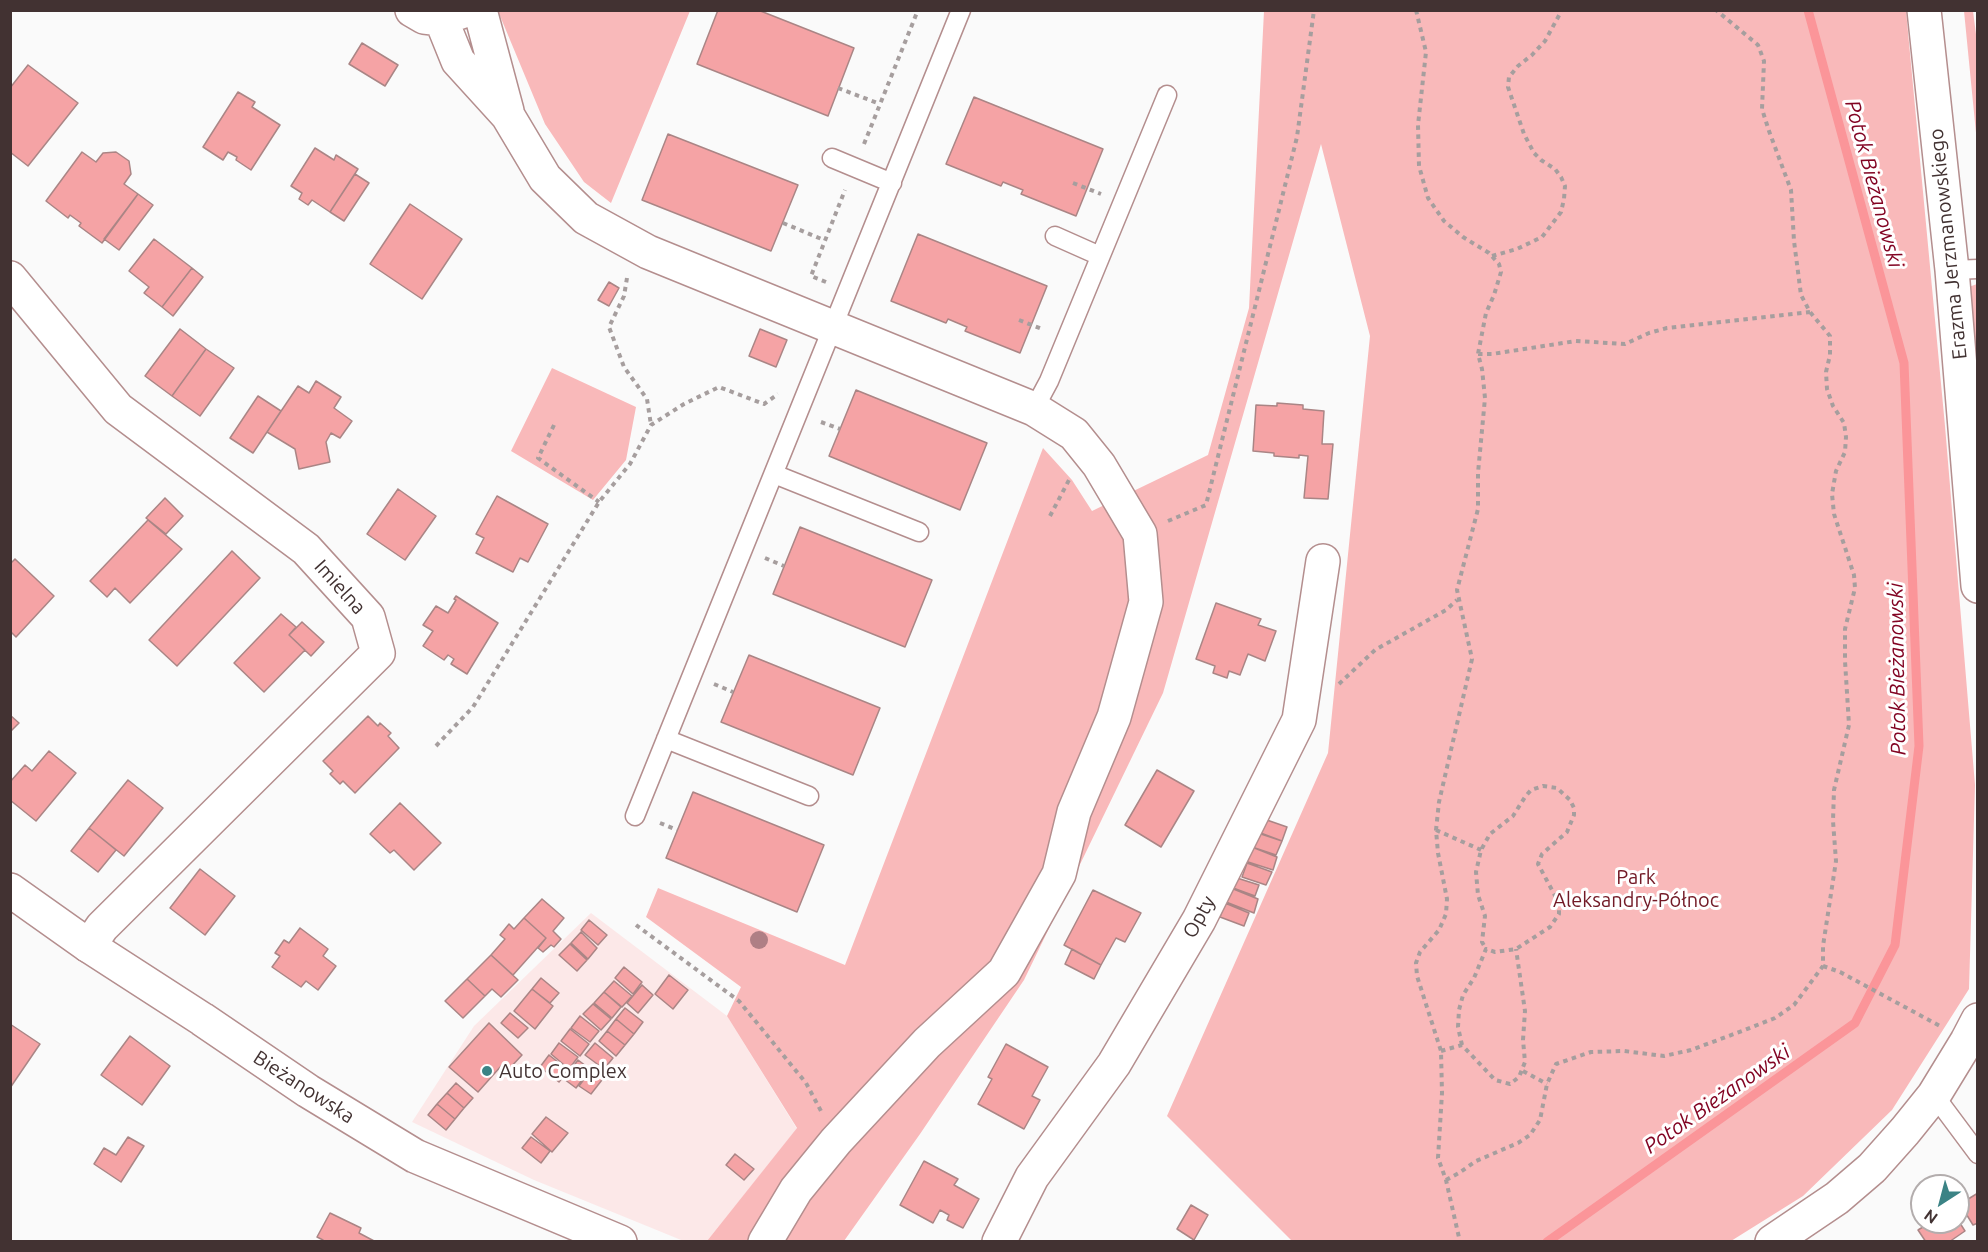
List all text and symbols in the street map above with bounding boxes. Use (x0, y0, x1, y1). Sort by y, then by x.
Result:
water label: Potok Bieżanowski (1839, 97, 1909, 271)
street label: Erazma Jerzmanowskiego (1924, 127, 1972, 361)
street label: Imielna (309, 555, 371, 619)
water label: Potok Bieżanowski (1883, 582, 1911, 756)
park label: Park Aleksandry-Północ (1553, 865, 1719, 912)
street label: Opty (1178, 892, 1220, 942)
water label: Potok Bieżanowski (1639, 1039, 1795, 1159)
street label: Bieżanowska (249, 1045, 359, 1129)
place label: Auto Complex (499, 1059, 627, 1083)
marker: Auto Complex (480, 1064, 494, 1078)
north arrow (1910, 1174, 1970, 1234)
text: N (1920, 1206, 1941, 1228)

